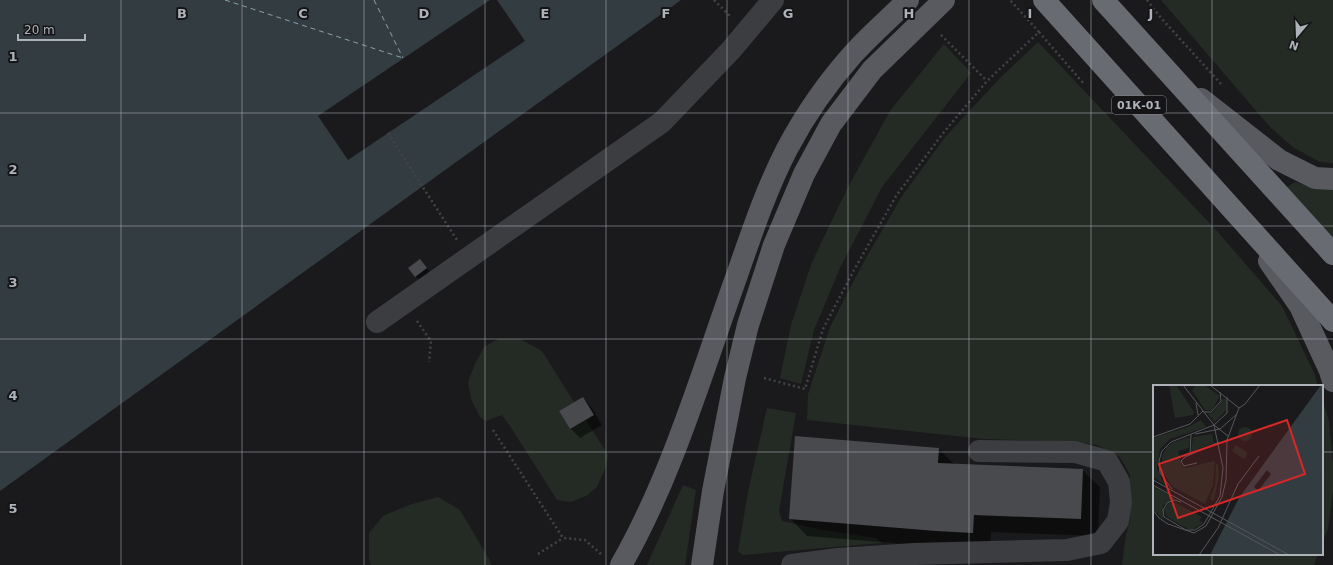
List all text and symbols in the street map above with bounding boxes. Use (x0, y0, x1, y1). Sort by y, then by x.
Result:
text: B (177, 6, 187, 21)
text: C (298, 6, 308, 21)
text: D (419, 6, 430, 21)
text: E (541, 6, 549, 21)
text: F (662, 6, 670, 21)
text: G (783, 6, 793, 21)
text: H (904, 6, 914, 21)
text: I (1028, 6, 1032, 21)
text: J (1148, 6, 1153, 21)
scale bar (18, 16, 85, 42)
north arrow (1277, 16, 1317, 56)
text: 20 m (24, 23, 55, 37)
text: N (1287, 37, 1300, 53)
text: 1 (8, 49, 18, 64)
road number: 01К-01 (1112, 96, 1166, 114)
text: 2 (8, 162, 18, 177)
text: 3 (8, 275, 18, 290)
inset map (1153, 385, 1323, 555)
text: 4 (8, 388, 18, 403)
text: 5 (8, 501, 18, 516)

